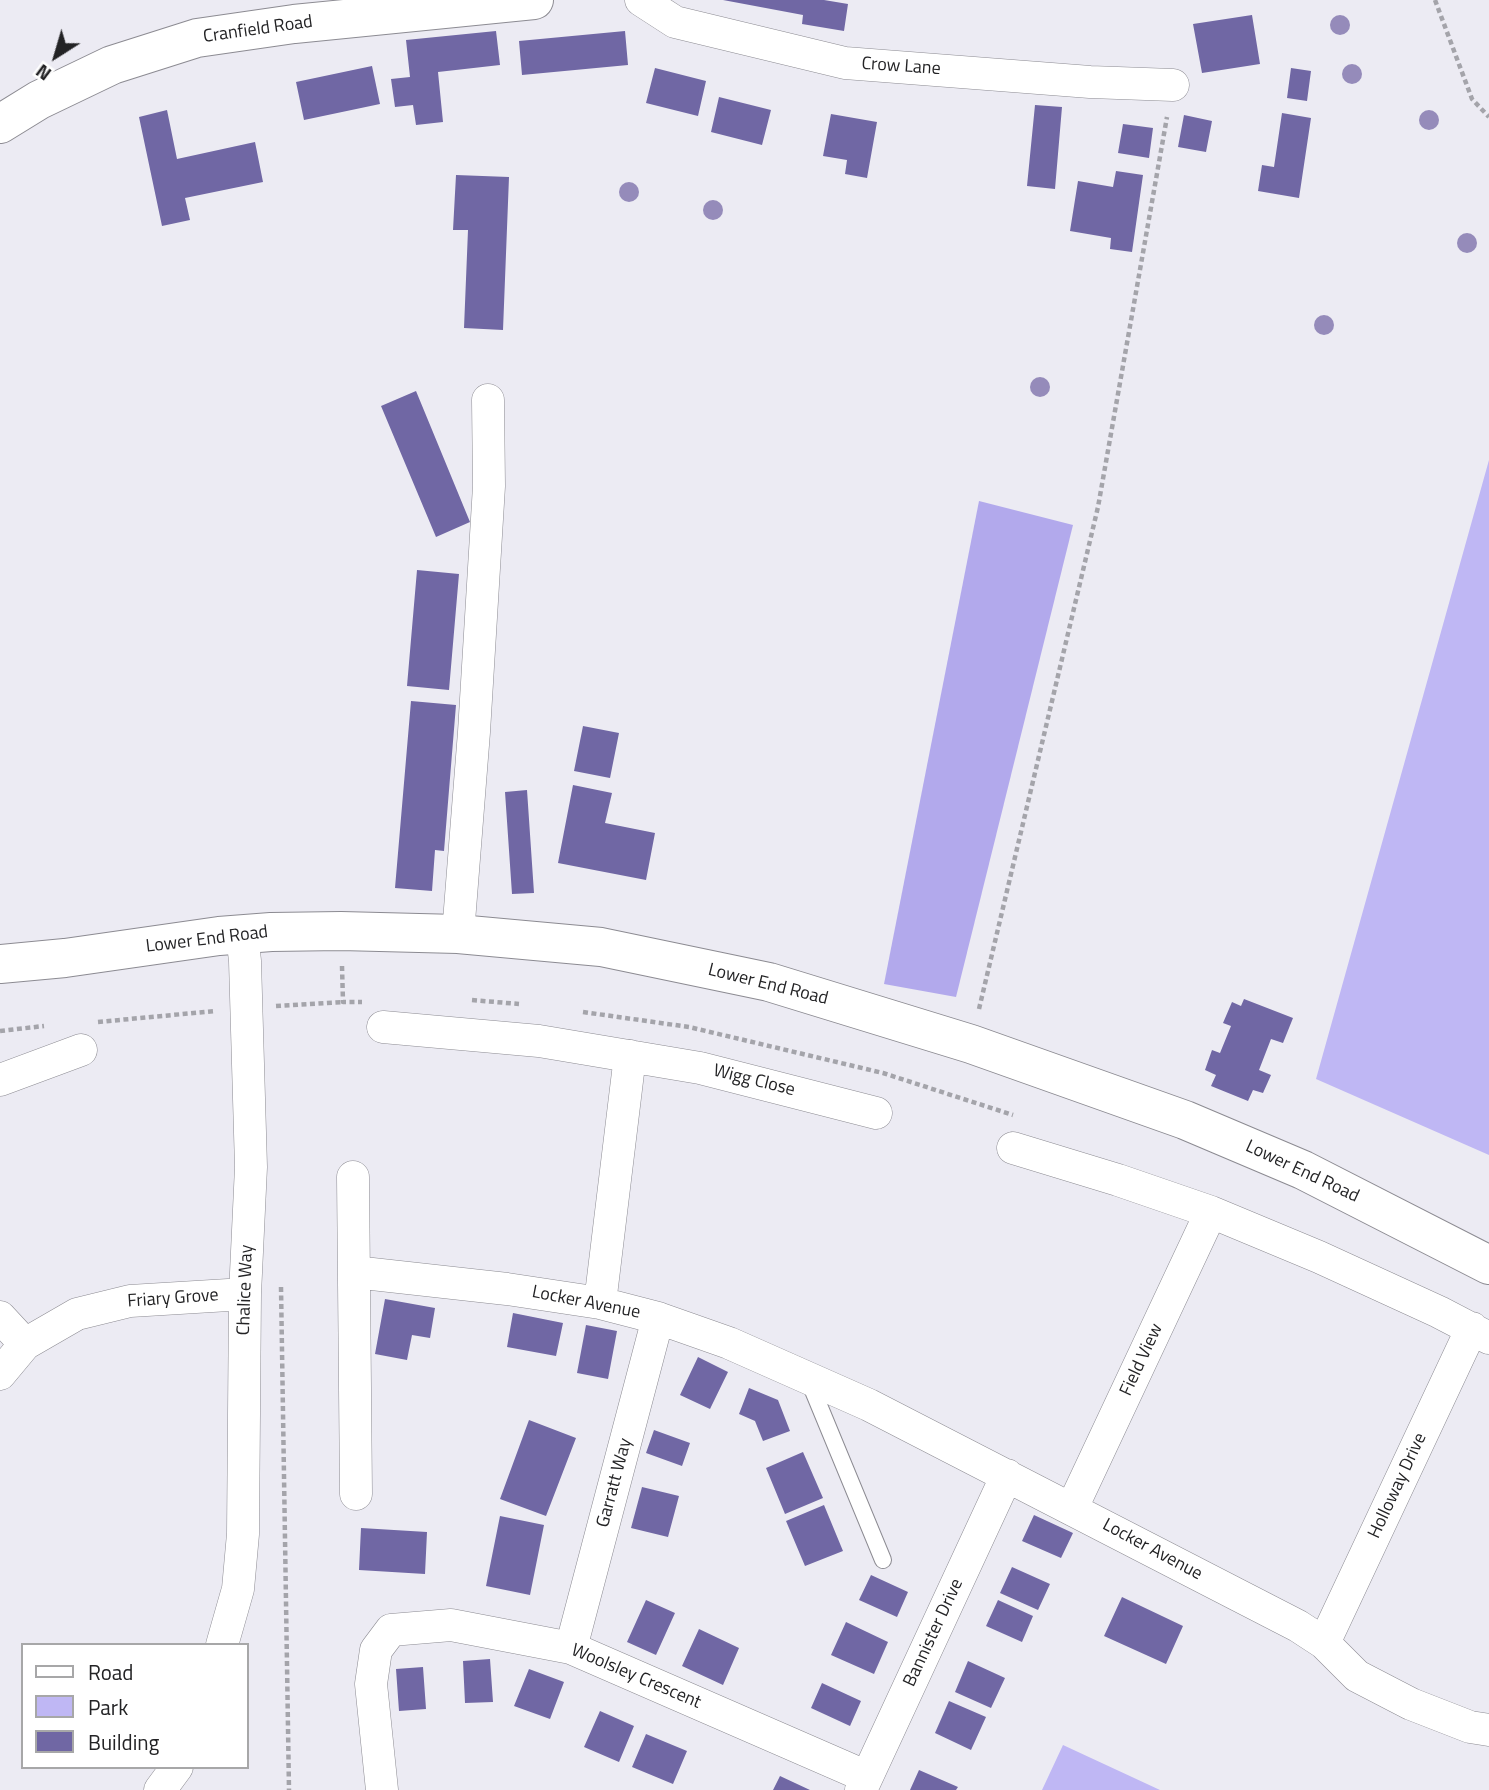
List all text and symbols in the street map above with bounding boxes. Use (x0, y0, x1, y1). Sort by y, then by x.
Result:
street label: Cranfield Road (202, 12, 314, 48)
north arrow (21, 21, 91, 91)
street label: Crow Lane (861, 53, 941, 81)
text: N (29, 58, 57, 89)
street label: Lower End Road (145, 922, 269, 958)
street label: Lower End Road (706, 960, 830, 1010)
street label: Wigg Close (711, 1060, 797, 1102)
street label: Lower End Road (1242, 1136, 1362, 1208)
street label: Chalice Way (234, 1244, 258, 1336)
street label: Locker Avenue (530, 1282, 642, 1324)
street label: Friary Grove (127, 1285, 219, 1313)
street label: Field View (1116, 1320, 1168, 1400)
street label: Holloway Drive (1364, 1430, 1432, 1542)
street label: Garratt Way (593, 1436, 637, 1530)
street label: Locker Avenue (1098, 1515, 1206, 1585)
street label: Bannister Drive (900, 1576, 968, 1690)
street label: Woolsley Crescent (568, 1640, 704, 1714)
legend (21, 1643, 248, 1769)
text: Road (88, 1656, 133, 1688)
text: Park (88, 1691, 128, 1723)
text: Building (88, 1726, 159, 1758)

